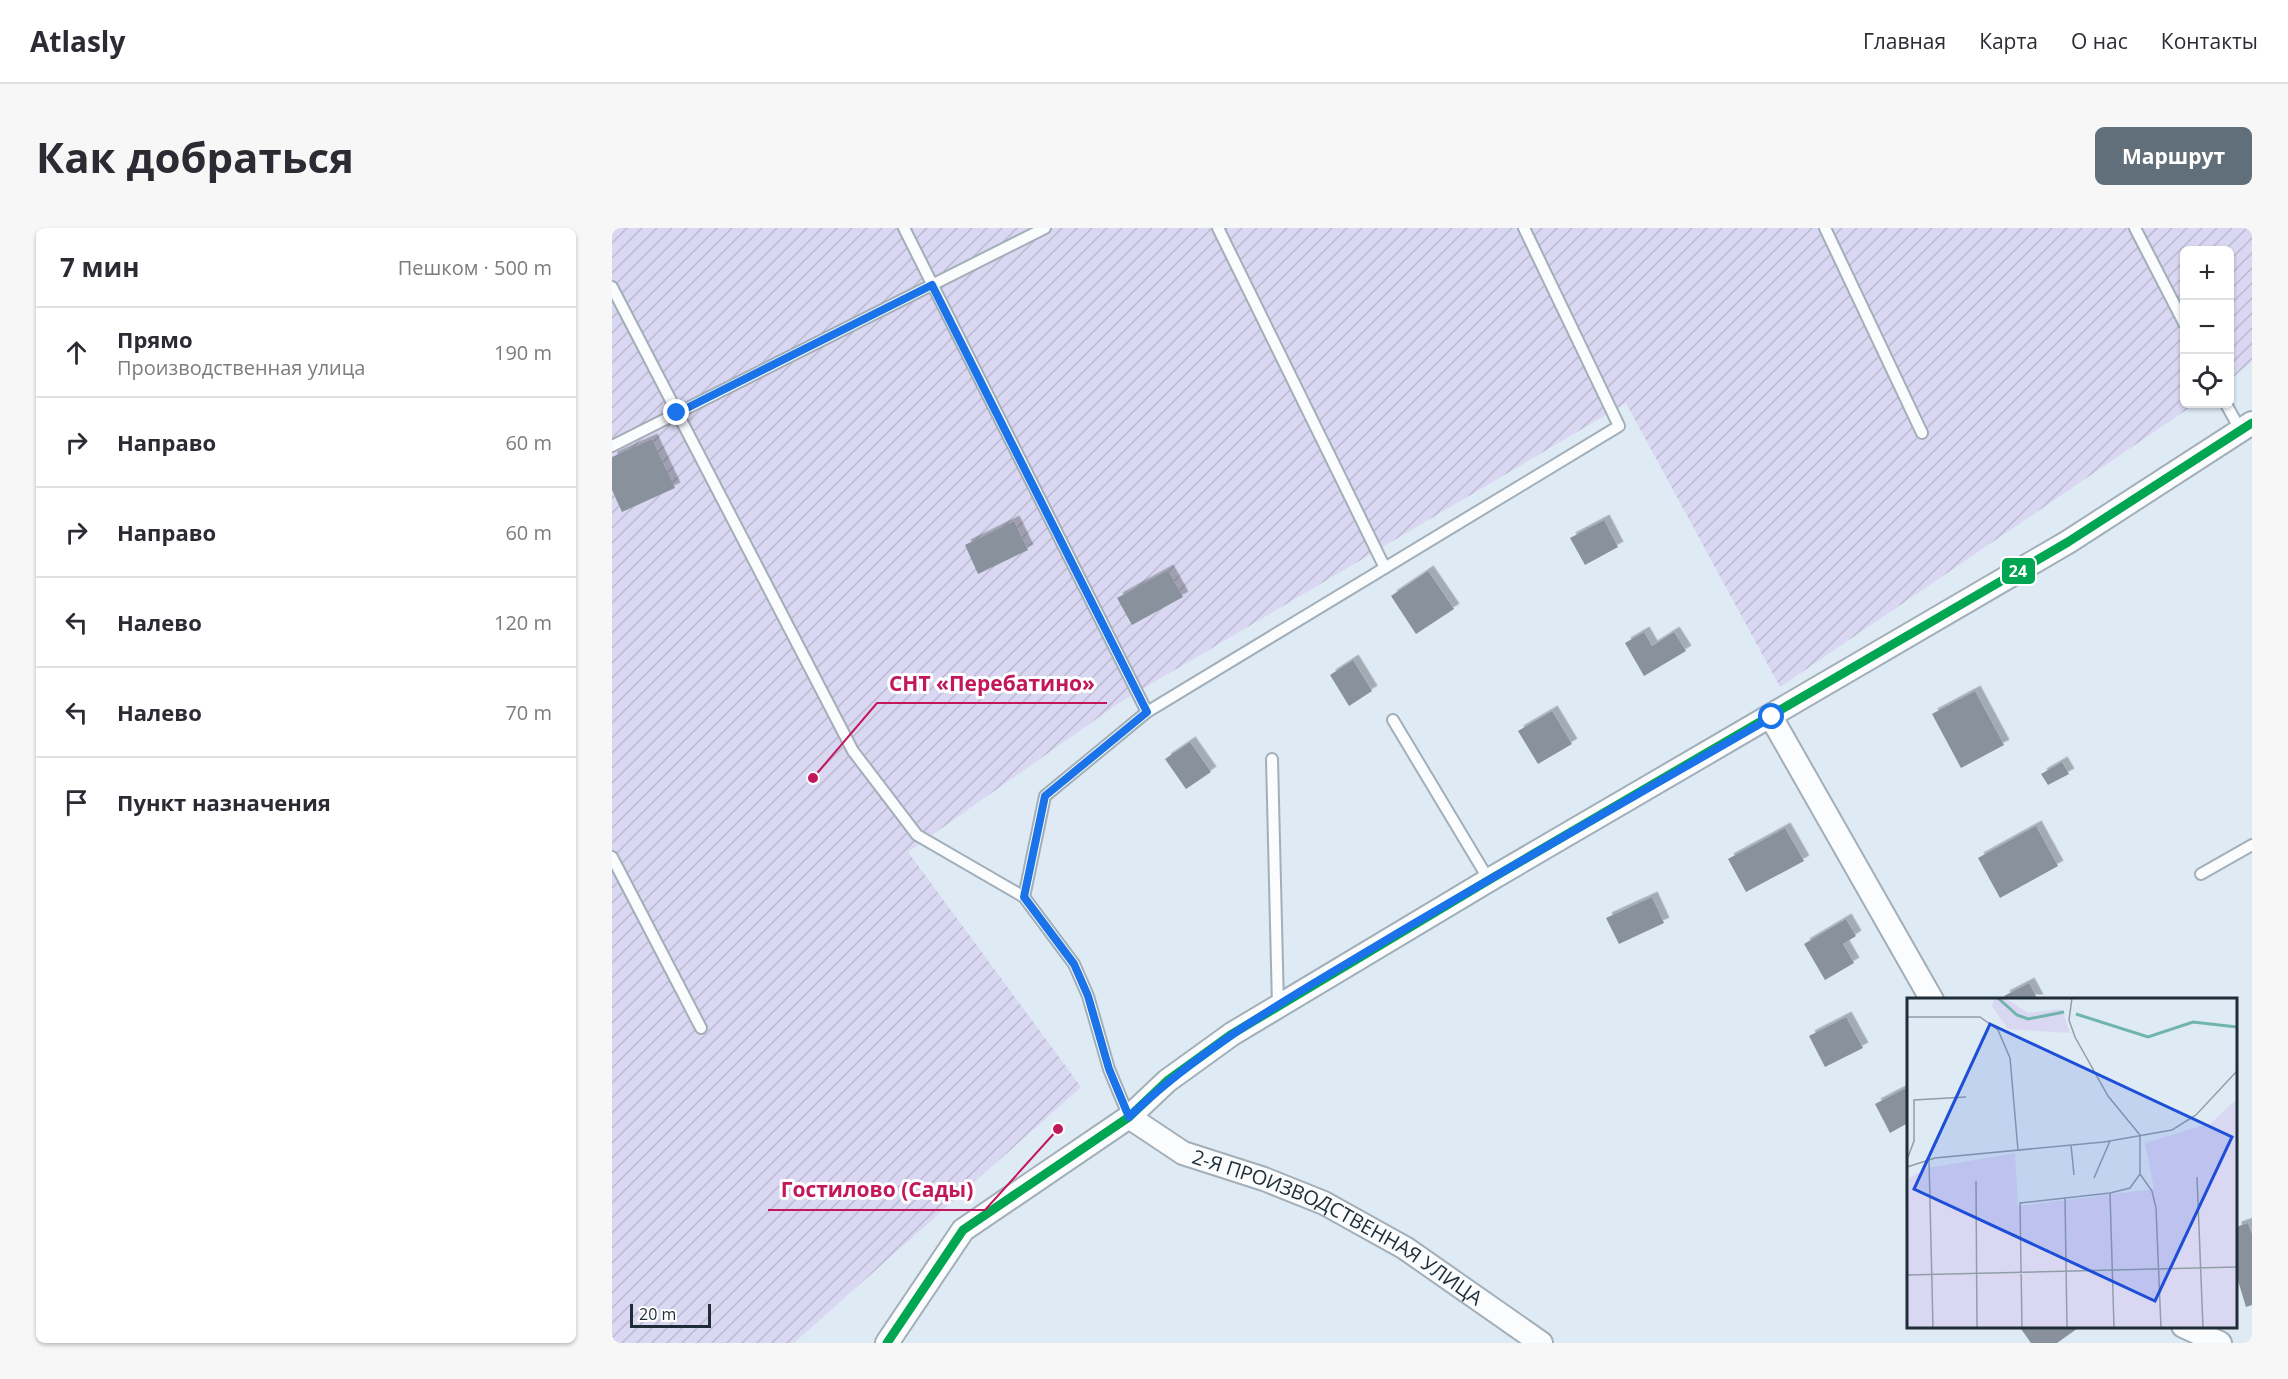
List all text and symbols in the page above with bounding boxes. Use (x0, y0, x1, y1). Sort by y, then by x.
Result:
text: Atlasly (30, 22, 125, 60)
text: Главная (1863, 27, 1946, 55)
text: Карта (1979, 27, 2038, 55)
text: О нас (2071, 27, 2128, 55)
text: Контакты (2161, 27, 2258, 55)
button: Маршрут (2095, 127, 2252, 185)
text: Как добраться (36, 128, 354, 185)
map controls (2180, 246, 2234, 408)
button: + (2180, 246, 2234, 300)
text: 7 мин (60, 249, 140, 285)
text: Пешком · 500 m (398, 254, 552, 281)
button: − (2180, 300, 2234, 354)
text: Прямо (117, 324, 193, 354)
icon: ahead (60, 336, 93, 369)
text: 190 m (494, 339, 552, 366)
text: Производственная улица (117, 354, 365, 381)
button: locate (2180, 354, 2234, 408)
route end (663, 399, 689, 425)
icon: right (60, 426, 93, 459)
text: Направо (117, 427, 216, 457)
text: 60 m (505, 429, 552, 456)
icon: right (60, 516, 93, 549)
text: Направо (117, 517, 216, 547)
text: 60 m (505, 519, 552, 546)
line badge: 24 (2001, 557, 2036, 585)
text: 24 (2009, 560, 2027, 582)
icon: left (60, 606, 93, 639)
text: Налево (117, 607, 202, 637)
text: 120 m (494, 609, 552, 636)
callout: СНТ «Перебатино» (877, 664, 1107, 703)
text: СНТ «Перебатино» (889, 669, 1095, 697)
icon: left (60, 696, 93, 729)
text: Налево (117, 697, 202, 727)
text: 70 m (505, 699, 552, 726)
route start (1758, 703, 1784, 729)
icon: arrive (60, 786, 93, 819)
text: Пункт назначения (117, 787, 331, 817)
inset map (1907, 998, 2237, 1328)
street label: 2-Я ПРОИЗВОДСТВЕННАЯ УЛИЦА (1189, 1143, 1488, 1311)
callout: Гостилово (Сады) (768, 1171, 985, 1210)
text: Гостилово (Сады) (781, 1175, 973, 1203)
scale bar (630, 1301, 711, 1328)
text: 20 m (639, 1303, 676, 1325)

